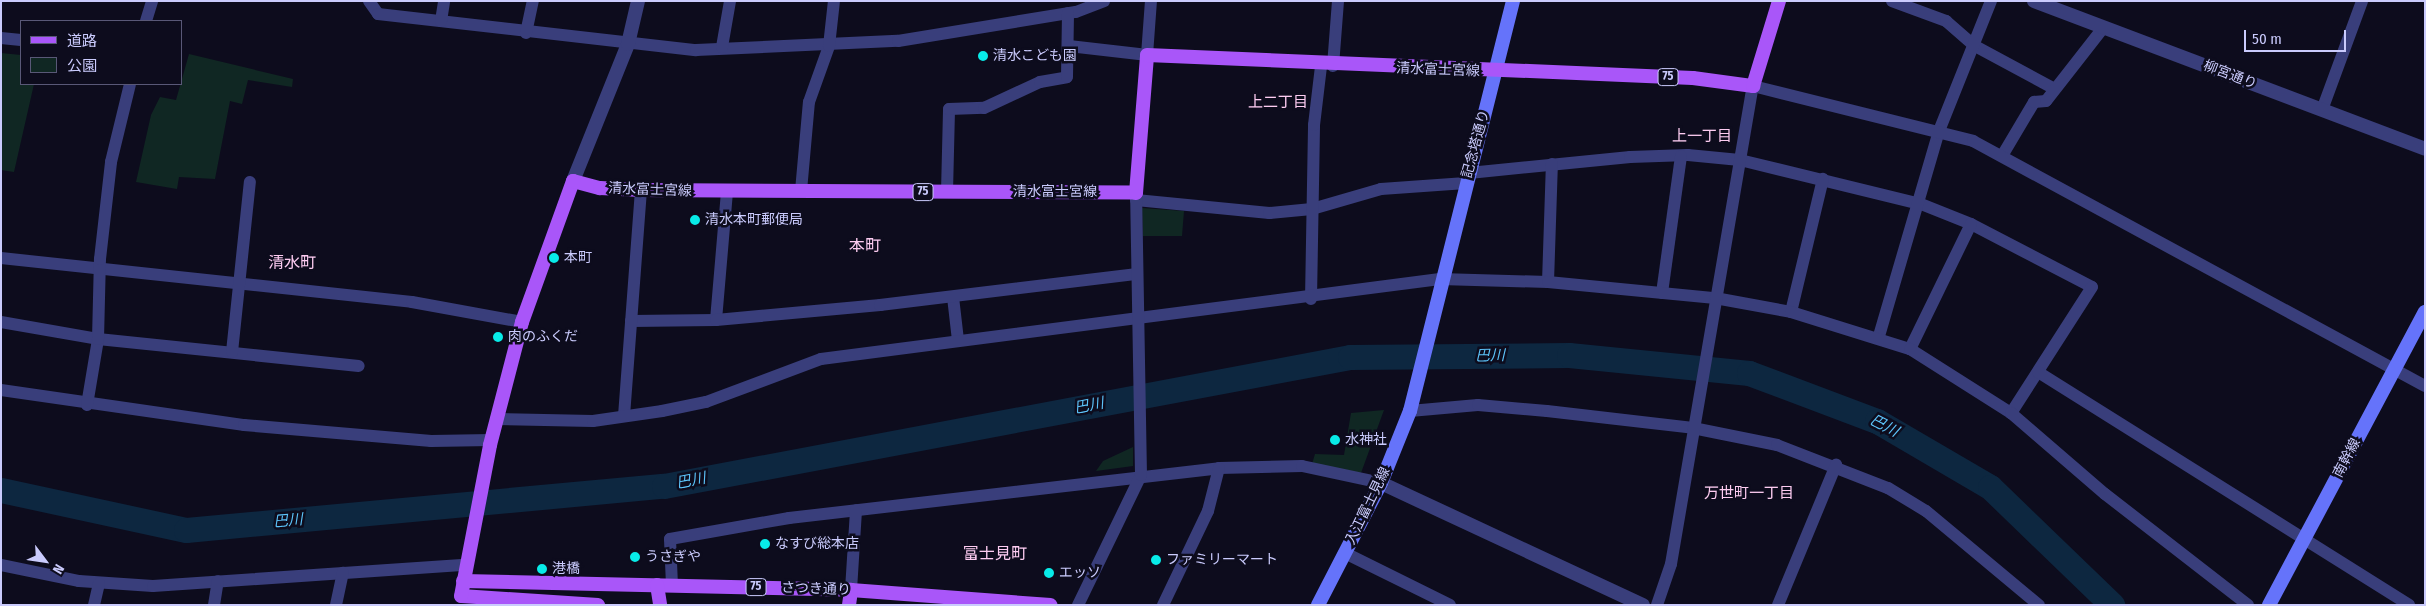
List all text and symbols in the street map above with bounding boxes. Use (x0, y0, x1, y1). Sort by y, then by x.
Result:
legend (20, 20, 182, 85)
scale bar (2246, 20, 2348, 52)
text: 50 m (2252, 30, 2282, 48)
text: 道路 (67, 32, 97, 50)
place label: 清水こども園 (993, 48, 1077, 64)
marker: 清水こども園 (977, 50, 989, 62)
text: 公園 (67, 57, 97, 75)
street label: 柳宮通り (2201, 57, 2259, 93)
street label: 清水富士宮線 (1396, 60, 1480, 80)
road number: 75 (1657, 68, 1679, 86)
district label: 上二丁目 (1248, 94, 1308, 112)
street label: 記念塔通り (1459, 108, 1493, 180)
district label: 上一丁目 (1672, 128, 1732, 146)
street label: 清水富士宮線 (608, 180, 692, 200)
road number: 75 (912, 182, 934, 202)
street label: 清水富士宮線 (1013, 184, 1097, 200)
place label: 清水本町郵便局 (705, 212, 803, 228)
marker: 清水本町郵便局 (689, 214, 701, 226)
district label: 本町 (849, 236, 881, 256)
place label: 本町 (564, 250, 592, 266)
marker: 本町 (548, 252, 560, 264)
district label: 清水町 (268, 253, 316, 273)
place label: 肉のふくだ (508, 329, 578, 345)
marker: 肉のふくだ (492, 331, 504, 343)
water label: 巴川 (1475, 347, 1505, 365)
water label: 巴川 (1073, 394, 1105, 418)
water label: 巴川 (1867, 411, 1901, 441)
place label: 水神社 (1345, 432, 1387, 448)
marker: 水神社 (1329, 434, 1341, 446)
street label: 南幹線 (2330, 436, 2364, 480)
street label: 入江富士見線 (1342, 465, 1394, 547)
water label: 巴川 (675, 469, 707, 493)
district label: 万世町一丁目 (1704, 485, 1794, 503)
water label: 巴川 (272, 511, 304, 531)
north arrow (20, 536, 70, 586)
place label: なすび総本店 (775, 536, 859, 552)
marker: なすび総本店 (759, 538, 771, 550)
district label: 富士見町 (963, 544, 1027, 564)
place label: うさぎや (645, 549, 701, 565)
marker: うさぎや (629, 551, 641, 563)
place label: ファミリーマート (1166, 552, 1278, 568)
marker: ファミリーマート (1150, 554, 1162, 566)
text: N (49, 561, 68, 577)
place label: 港橋 (552, 561, 580, 577)
marker: 港橋 (536, 563, 548, 575)
place label: エッソ (1059, 565, 1101, 581)
marker: エッソ (1043, 567, 1055, 579)
road number: 75 (745, 578, 767, 596)
street label: さつき通り (781, 579, 851, 599)

